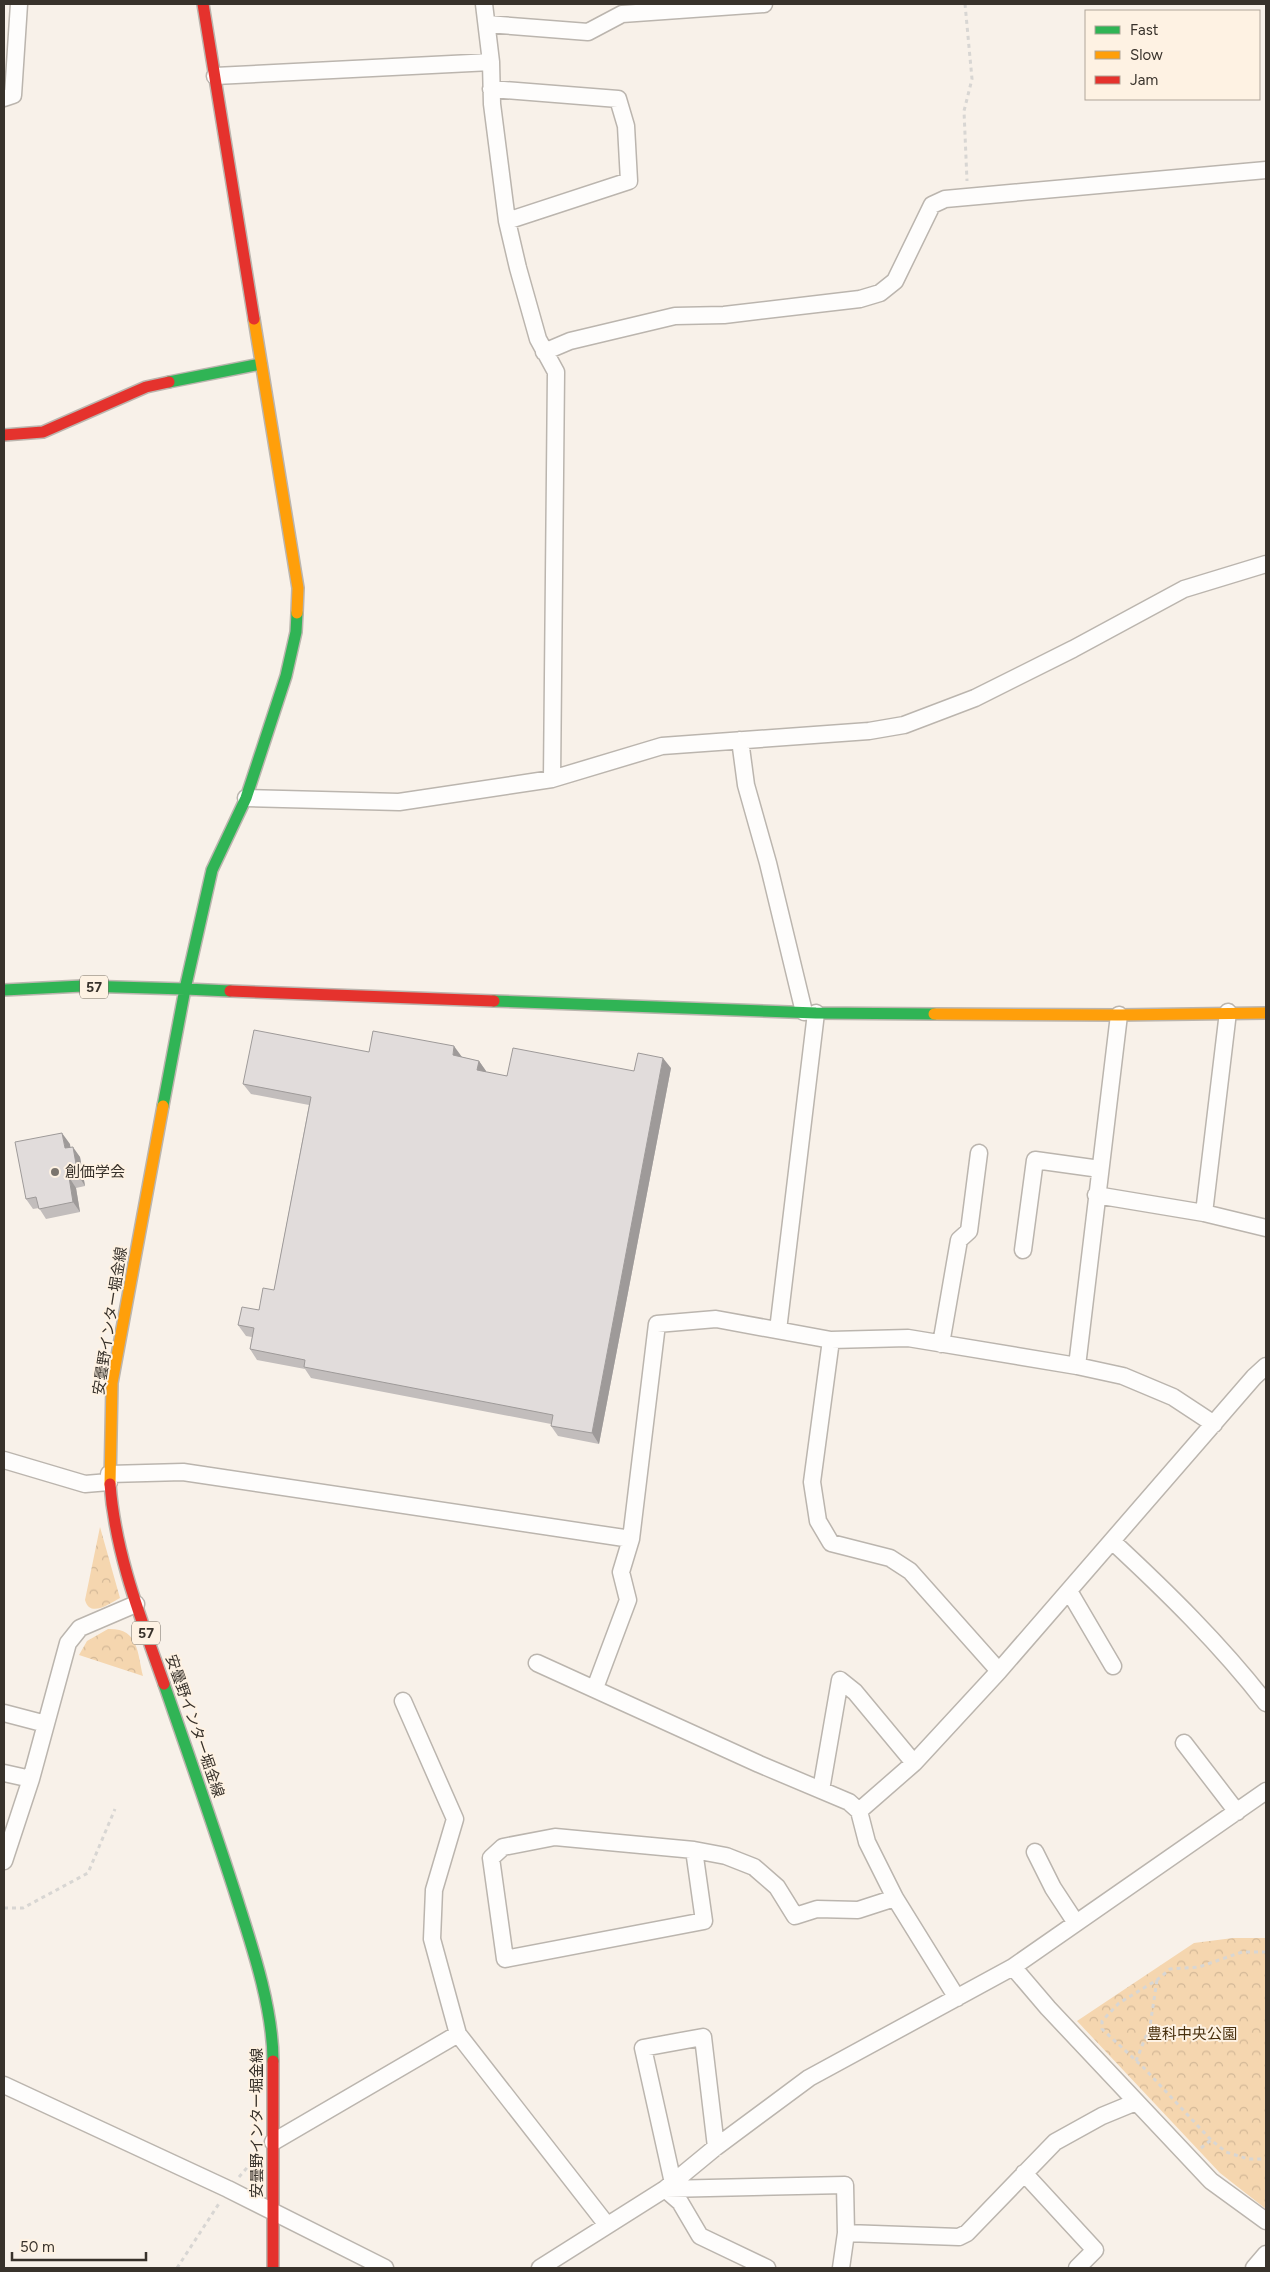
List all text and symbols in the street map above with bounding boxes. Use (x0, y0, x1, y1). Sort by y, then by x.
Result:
legend (1085, 10, 1260, 100)
text: Fast (1130, 21, 1159, 39)
text: Slow (1130, 46, 1163, 64)
text: Jam (1130, 71, 1158, 89)
road number: 57 (80, 976, 108, 999)
place label: 創価学会 (65, 1163, 125, 1181)
marker: 創価学会 (49, 1166, 61, 1178)
street label: 安曇野インター堀金線 (89, 1246, 131, 1396)
road number: 57 (132, 1622, 160, 1645)
street label: 安曇野インター堀金線 (162, 1652, 228, 1800)
park label: 豊科中央公園 (1147, 2025, 1237, 2043)
street label: 安曇野インター堀金線 (248, 2048, 266, 2198)
scale bar (12, 2230, 146, 2262)
text: 50 m (20, 2238, 55, 2256)

